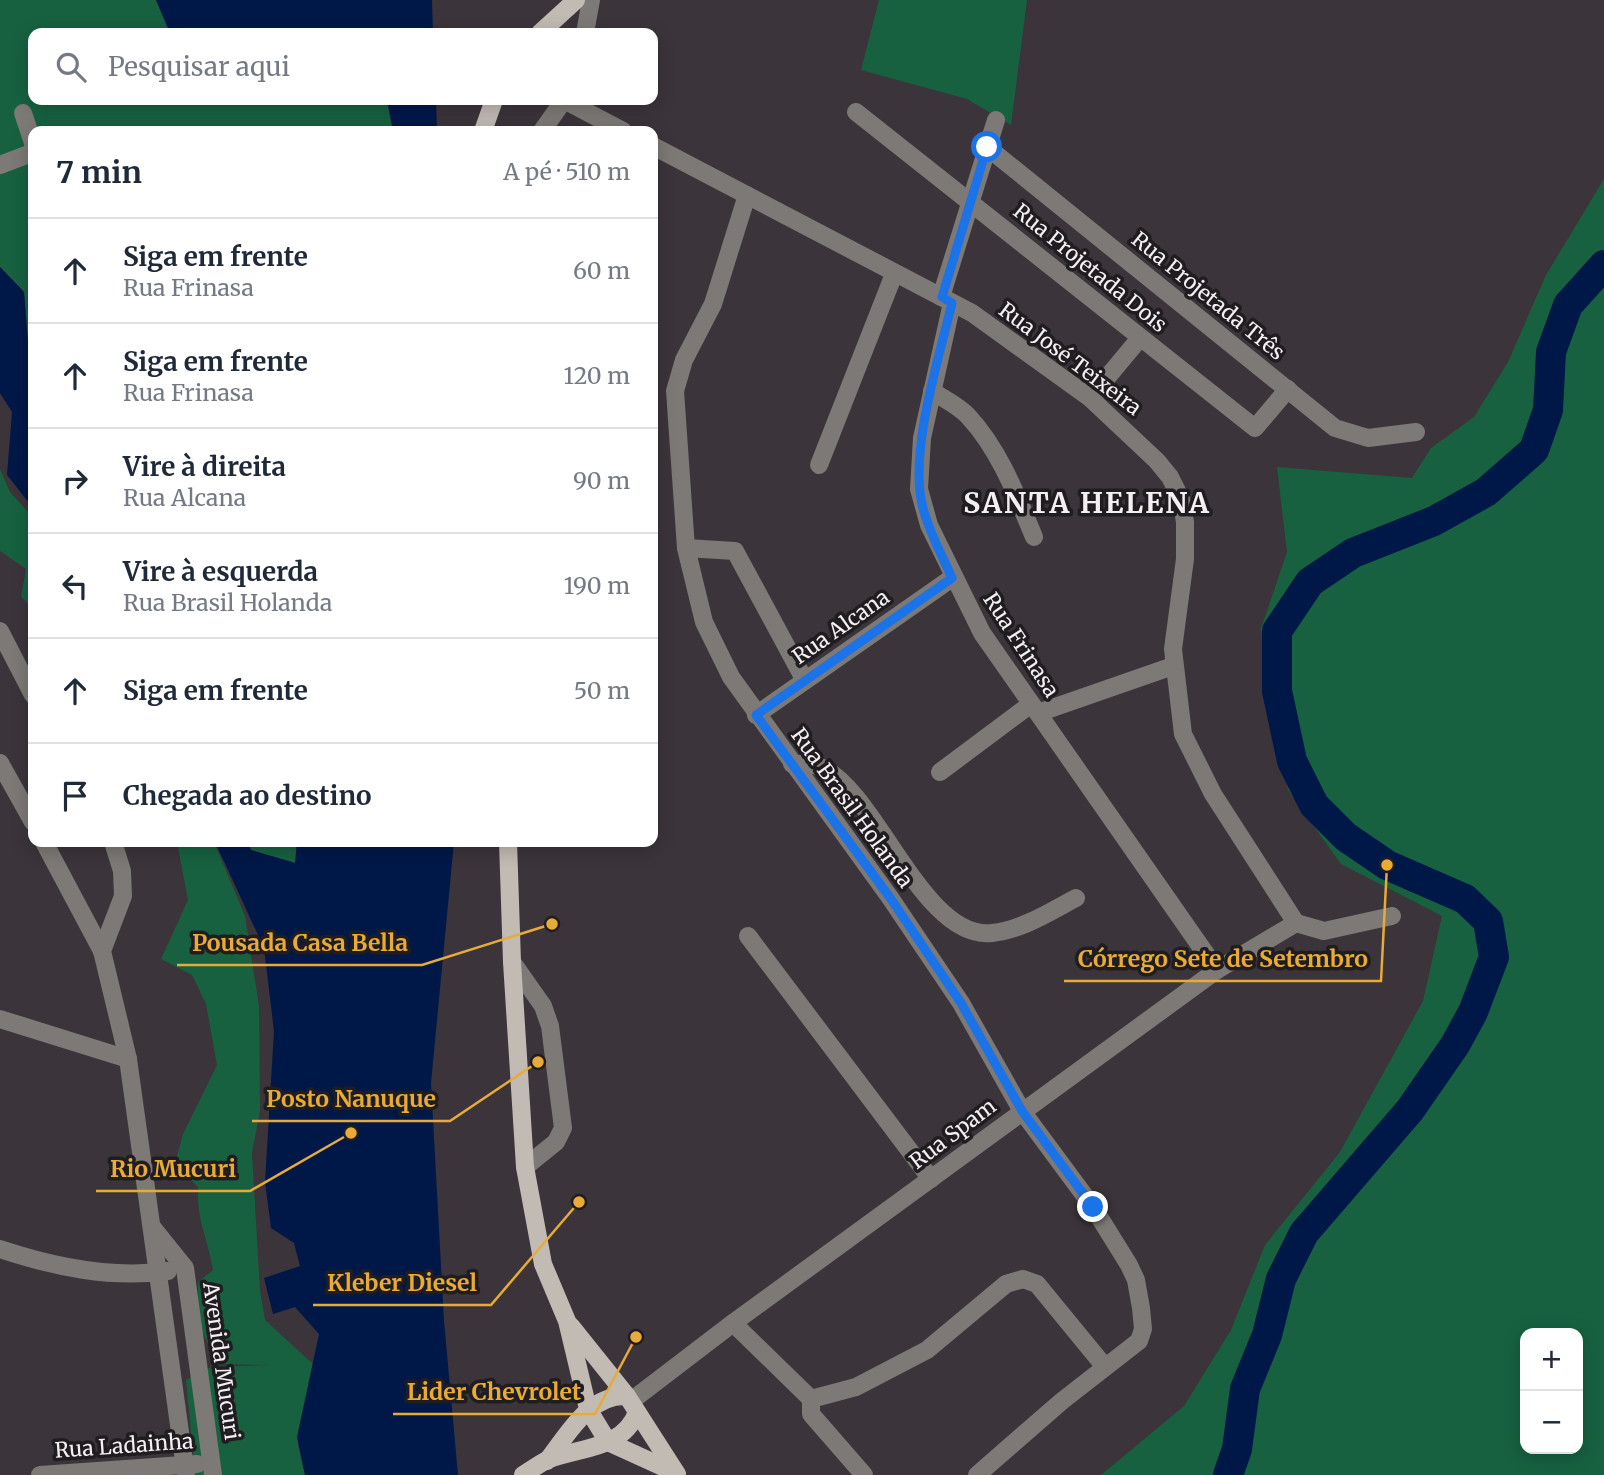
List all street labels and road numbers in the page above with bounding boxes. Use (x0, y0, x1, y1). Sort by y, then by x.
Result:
street label: Rua Projetada Dois (1008, 197, 1173, 338)
street label: Rua Projetada Três (1126, 226, 1290, 366)
street label: Rua José Teixeira (994, 296, 1147, 421)
street label: Rua Alcana (787, 583, 894, 670)
street label: Rua Frinasa (978, 587, 1065, 702)
street label: Rua Brasil Holanda (785, 722, 919, 893)
street label: Rua Spam (904, 1092, 1001, 1175)
street label: Avenida Mucuri (197, 1279, 246, 1442)
street label: Rua Ladainha (54, 1427, 194, 1464)

